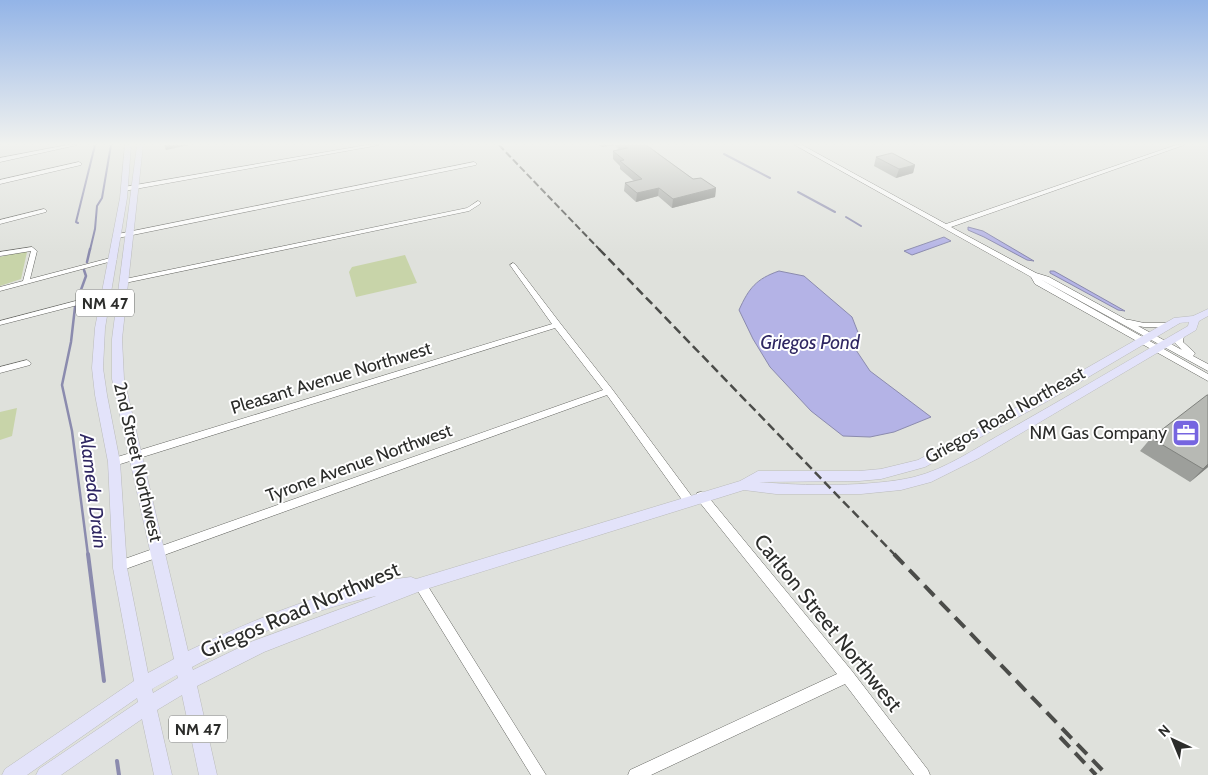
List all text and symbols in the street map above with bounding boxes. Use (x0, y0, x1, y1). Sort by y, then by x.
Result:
road number: NM 47 (76, 290, 134, 316)
water label: Griegos Pond (760, 331, 861, 354)
street label: Pleasant Avenue Northwest (228, 337, 434, 419)
street label: Griegos Road Northeast (921, 362, 1089, 468)
street label: 2nd Street Northwest (109, 380, 167, 544)
office icon: NM Gas Company (1171, 418, 1201, 448)
street label: Tyrone Avenue Northwest (263, 419, 455, 507)
place label: NM Gas Company (1029, 422, 1167, 444)
water label: Alameda Drain (75, 431, 112, 550)
street label: Carlton Street Northwest (749, 529, 908, 716)
street label: Griegos Road Northwest (196, 556, 403, 663)
north arrow (1148, 715, 1198, 765)
road number: NM 47 (169, 716, 227, 742)
text: N (1154, 721, 1174, 741)

